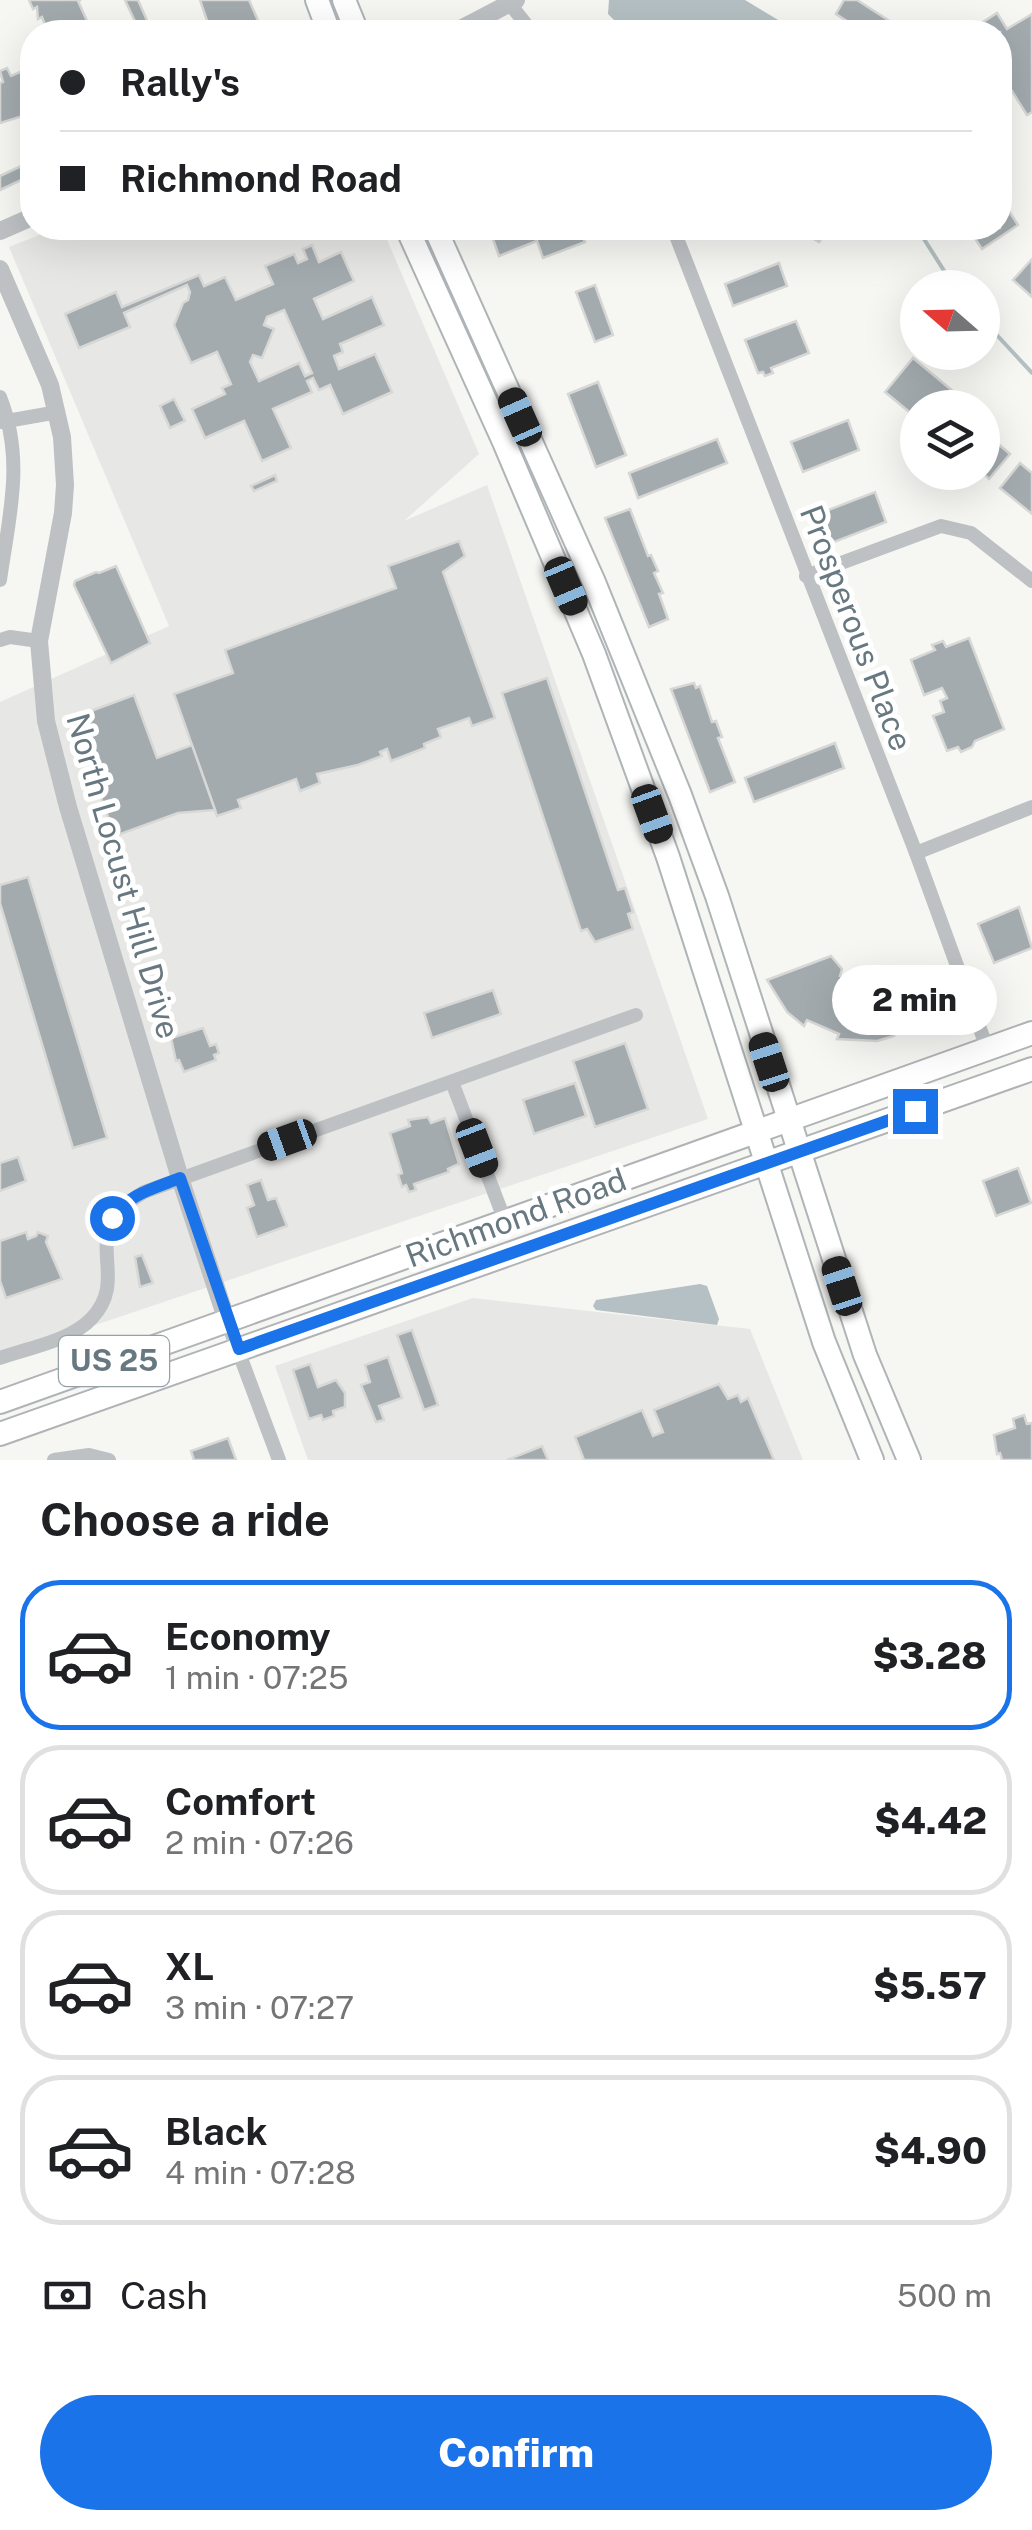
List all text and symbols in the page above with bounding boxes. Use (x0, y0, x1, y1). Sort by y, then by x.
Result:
text: Rally's (120, 60, 240, 105)
text: Richmond Road (120, 156, 402, 201)
north arrow (900, 270, 1000, 370)
map controls (900, 270, 1000, 490)
car (494, 383, 546, 451)
button: layers (900, 390, 1000, 490)
street label: Prosperous Place (793, 500, 920, 756)
car (540, 553, 592, 619)
street label: North Locust Hill Drive (59, 709, 188, 1043)
car (628, 781, 676, 847)
callout: 2 min (832, 966, 998, 1036)
text: 2 min (872, 981, 957, 1018)
car (745, 1029, 793, 1095)
route end (893, 1089, 938, 1134)
car (452, 1115, 502, 1181)
car (254, 1116, 320, 1164)
street label: Richmond Road (401, 1160, 631, 1275)
route start (90, 1196, 135, 1241)
car (818, 1253, 866, 1319)
road number: US 25 (59, 1336, 169, 1386)
text: Choose a ride (40, 1493, 330, 1546)
icon: car (45, 1610, 135, 1700)
text: Economy (165, 1614, 331, 1659)
text: $3.28 (872, 1633, 987, 1678)
text: 1 min · 07:25 (165, 1659, 348, 1696)
icon: car (45, 1775, 135, 1865)
text: Comfort (165, 1779, 316, 1824)
text: $4.42 (874, 1798, 987, 1843)
text: 2 min · 07:26 (165, 1824, 354, 1861)
icon: car (45, 1940, 135, 2030)
text: XL (165, 1944, 214, 1989)
text: $5.57 (873, 1963, 987, 2008)
text: 3 min · 07:27 (165, 1989, 354, 2026)
icon: car (45, 2105, 135, 2195)
text: Black (165, 2109, 268, 2154)
text: $4.90 (874, 2128, 987, 2173)
text: 4 min · 07:28 (165, 2154, 356, 2191)
icon: cash (40, 2268, 95, 2323)
text: Cash (120, 2273, 208, 2318)
text: 500 m (897, 2277, 992, 2314)
button: Confirm (40, 2395, 992, 2510)

